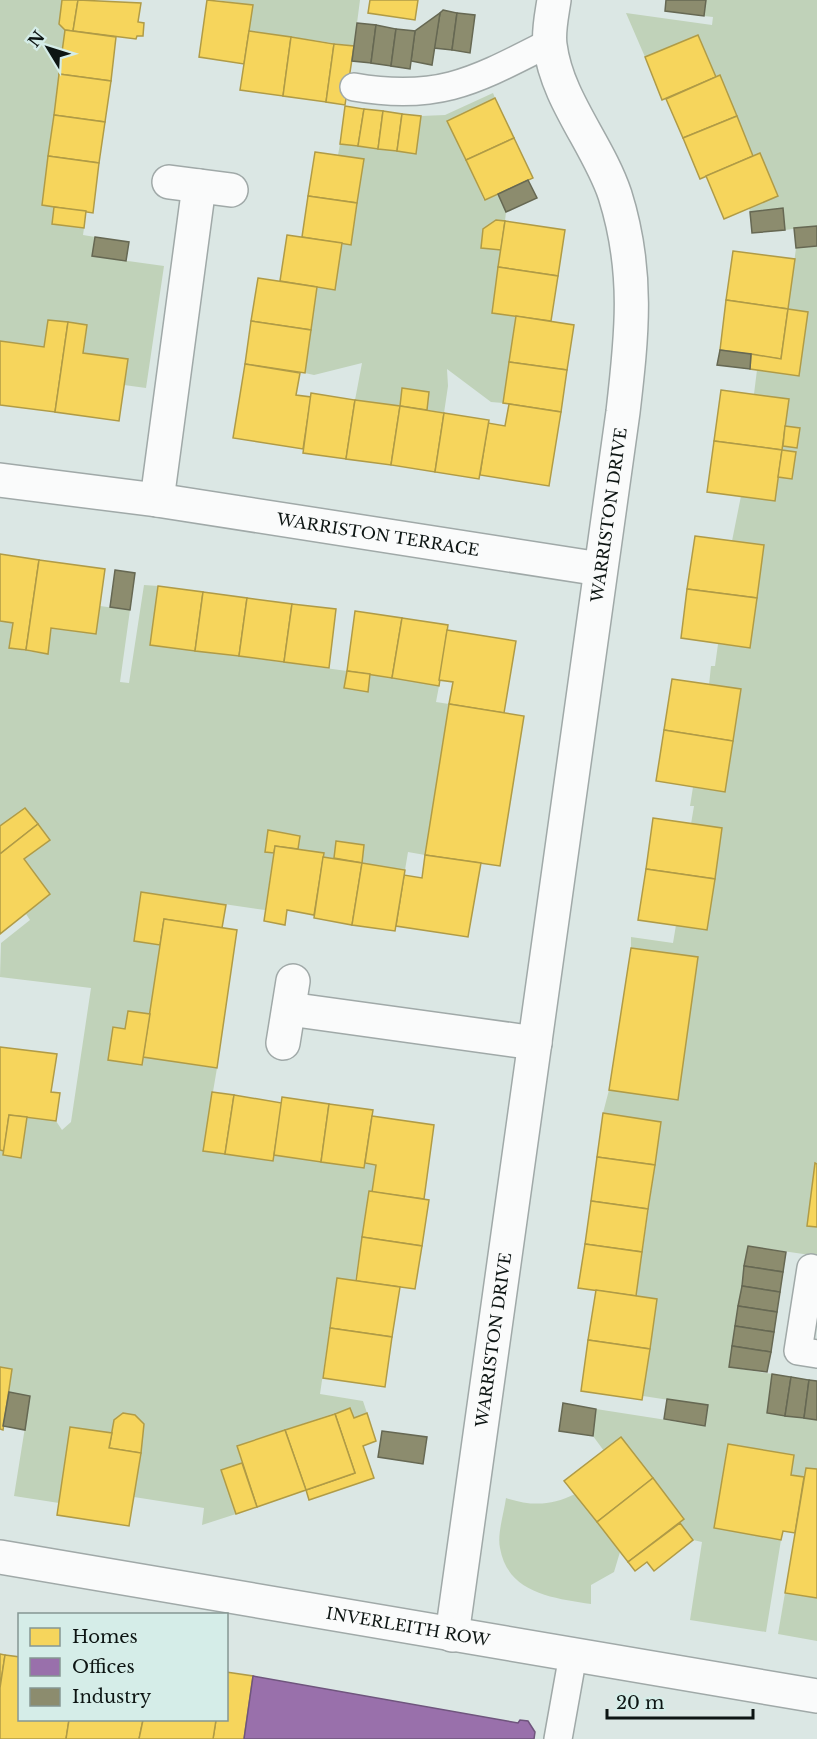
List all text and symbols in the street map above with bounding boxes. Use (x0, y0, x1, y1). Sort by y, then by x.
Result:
north arrow (18, 18, 78, 78)
text: N (24, 27, 49, 51)
street label: WARRISTON DRIVE (586, 426, 631, 605)
street label: WARRISTON TERRACE (274, 509, 481, 560)
street label: WARRISTON DRIVE (471, 1251, 515, 1429)
street label: INVERLEITH ROW (325, 1603, 492, 1650)
legend (18, 1613, 228, 1721)
text: Homes (72, 1626, 138, 1648)
text: Offices (72, 1656, 135, 1678)
scale bar (607, 1682, 752, 1720)
text: Industry (72, 1686, 152, 1708)
text: 20 m (616, 1692, 664, 1714)

